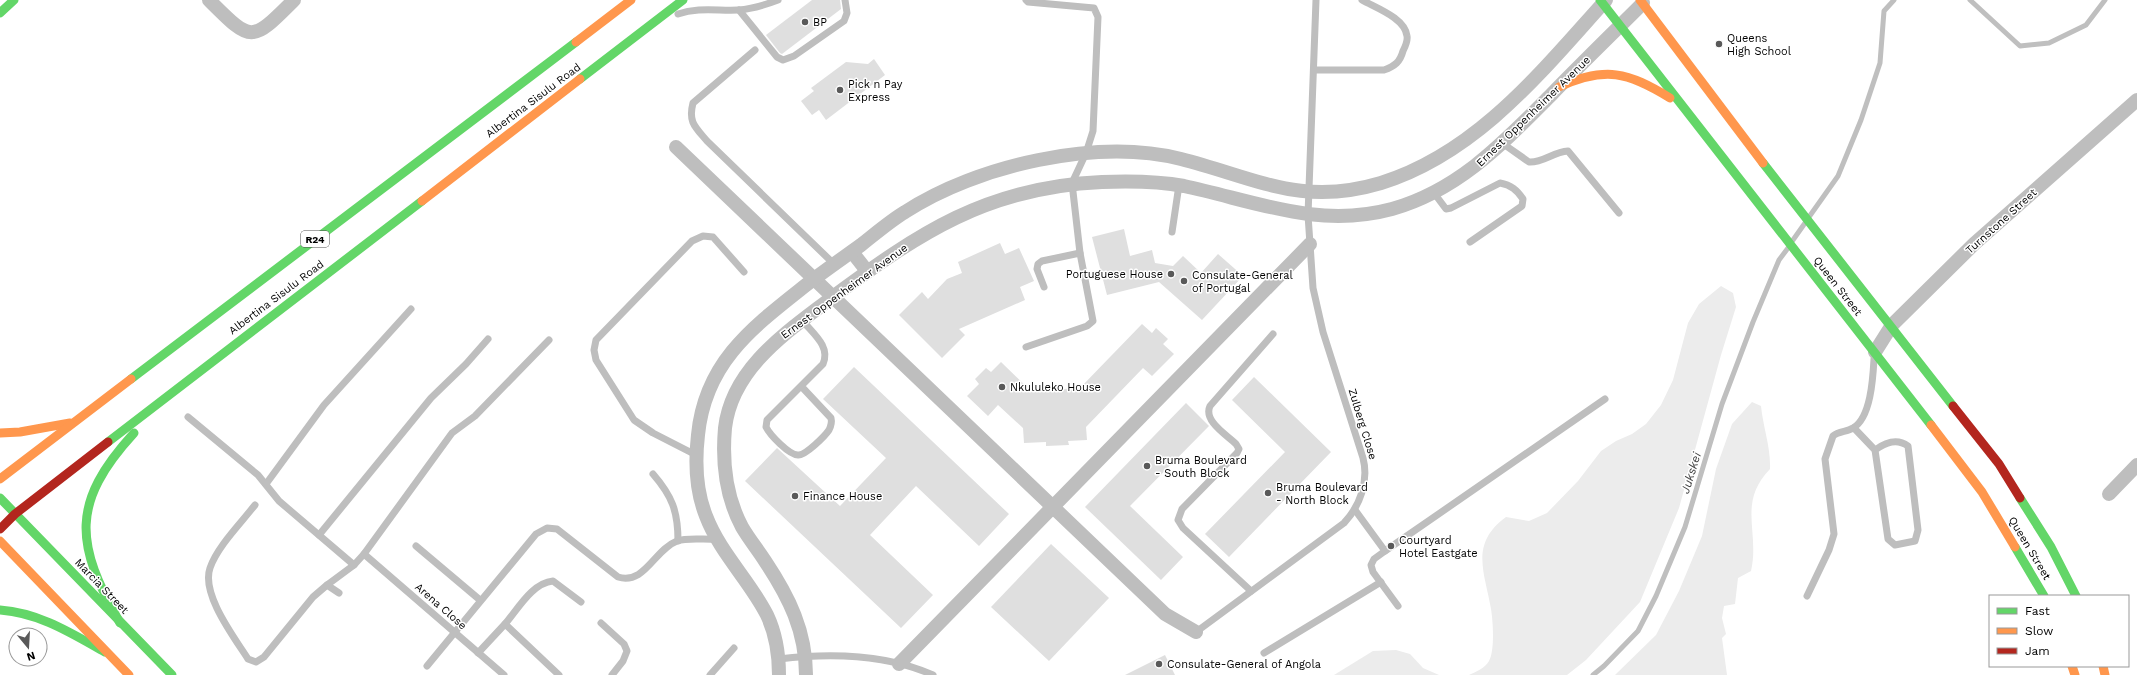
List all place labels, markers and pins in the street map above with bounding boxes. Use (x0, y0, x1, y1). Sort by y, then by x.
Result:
place label: BP (813, 16, 827, 29)
marker: BP (800, 17, 810, 27)
place label: Queens High School (1727, 32, 1792, 58)
marker: Queens High School (1714, 39, 1724, 49)
place label: Pick n Pay Express (848, 78, 903, 104)
marker: Pick n Pay Express (835, 85, 845, 95)
place label: Portuguese House (1066, 268, 1163, 281)
marker: Portuguese House (1166, 269, 1176, 279)
place label: Consulate-General of Portugal (1192, 269, 1294, 295)
marker: Consulate-General of Portugal (1179, 276, 1189, 286)
place label: Nkululeko House (1010, 381, 1101, 394)
marker: Nkululeko House (997, 382, 1007, 392)
place label: Bruma Boulevard - South Block (1155, 454, 1247, 480)
marker: Bruma Boulevard - South Block (1142, 461, 1152, 471)
place label: Bruma Boulevard - North Block (1276, 481, 1368, 507)
marker: Bruma Boulevard - North Block (1263, 488, 1273, 498)
place label: Finance House (803, 490, 882, 503)
marker: Finance House (790, 491, 800, 501)
place label: Courtyard Hotel Eastgate (1399, 534, 1478, 560)
marker: Courtyard Hotel Eastgate (1386, 541, 1396, 551)
place label: Consulate-General of Angola (1167, 658, 1321, 671)
marker: Consulate-General of Angola (1154, 659, 1164, 669)

